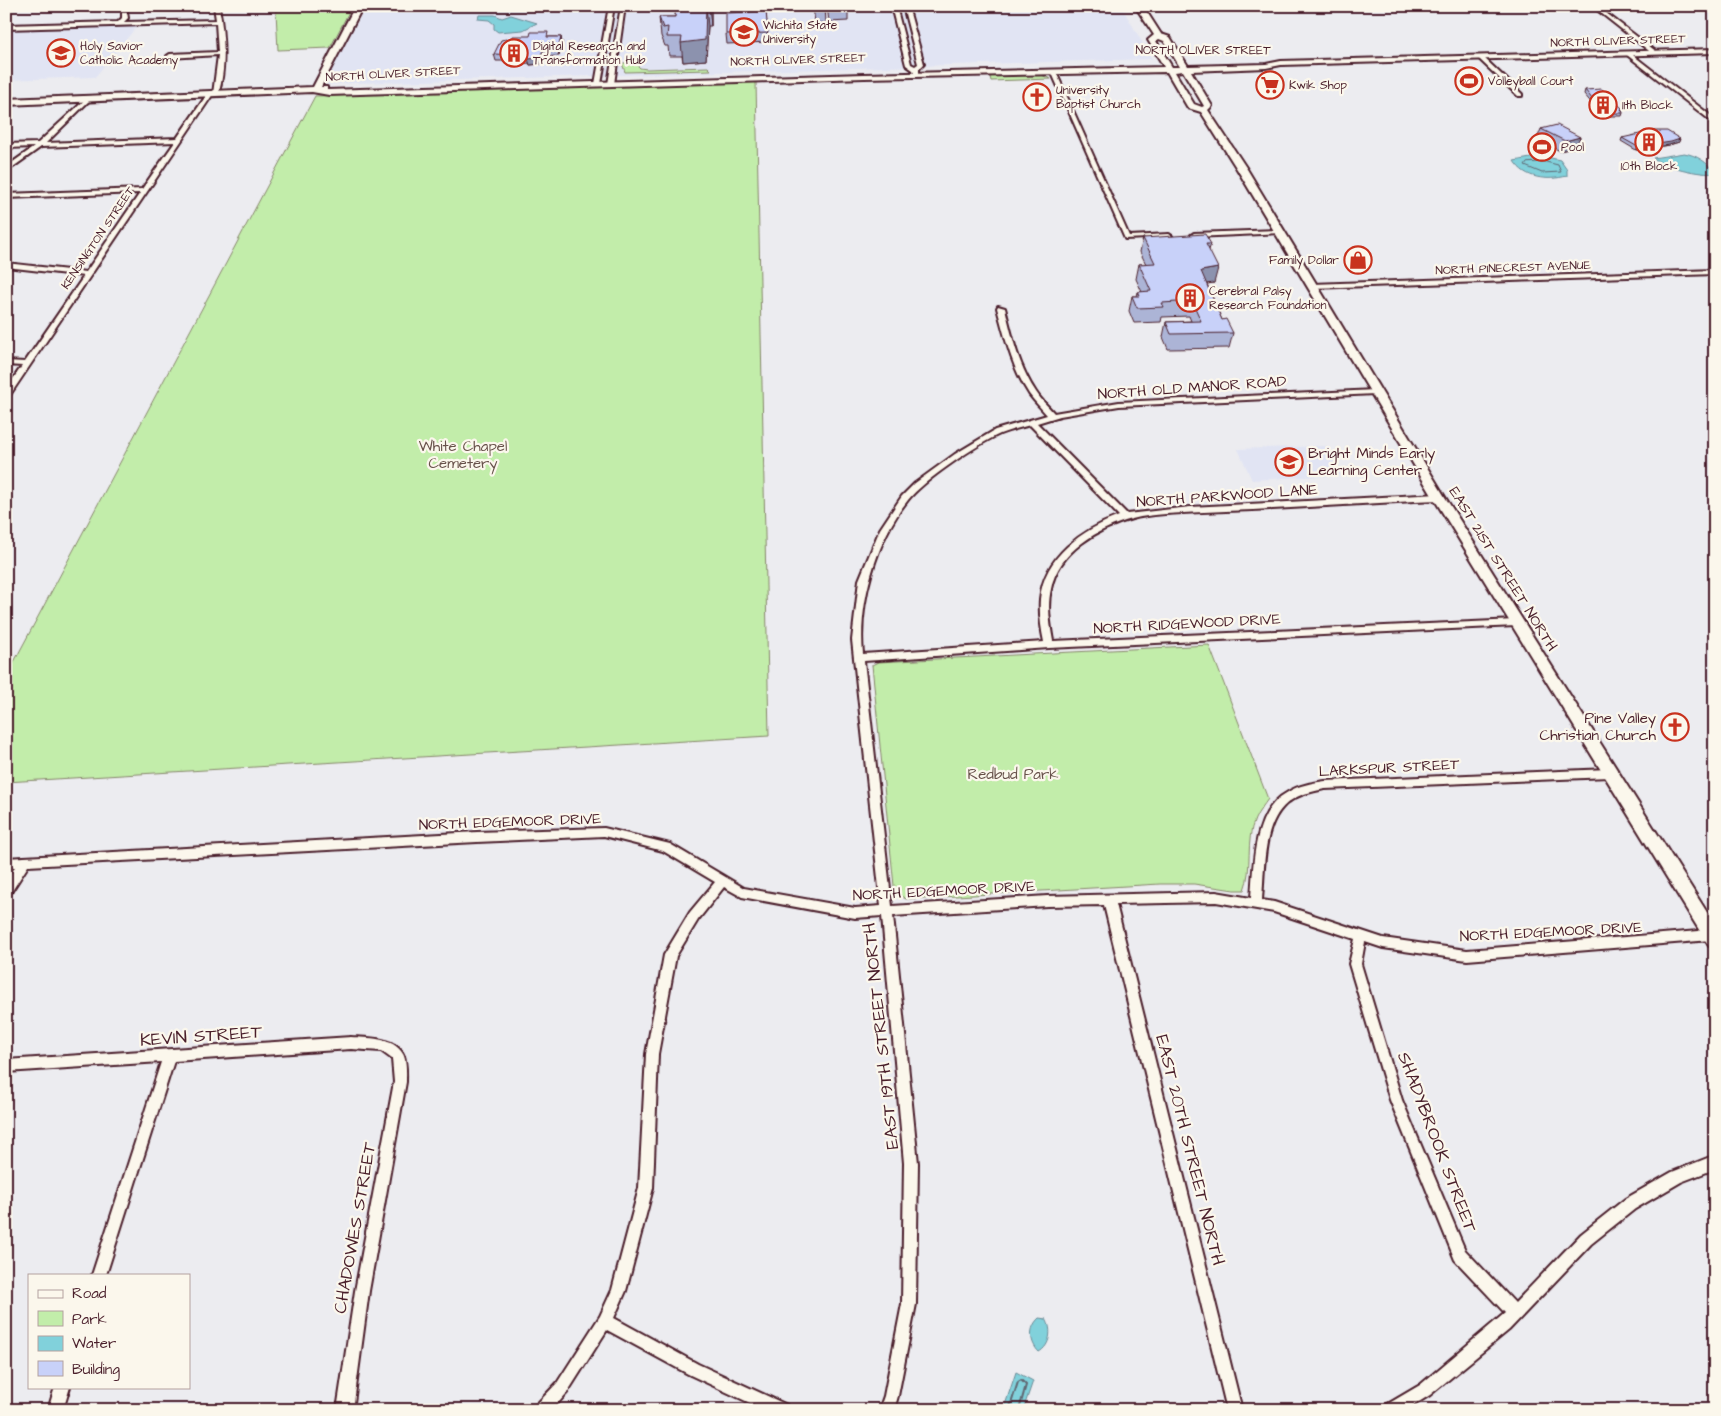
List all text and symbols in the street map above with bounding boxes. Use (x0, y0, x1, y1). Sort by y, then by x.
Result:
school or university icon: Wichita State University (729, 17, 759, 47)
place label: Wichita State University (763, 17, 838, 49)
street label: NORTH OLIVER STREET (1550, 30, 1686, 52)
school or university icon: Holy Savior Catholic Academy (46, 38, 76, 68)
place label: Holy Savior Catholic Academy (80, 38, 179, 70)
building icon: Digital Research and Transformation Hub (499, 38, 529, 68)
place label: Digital Research and Transformation Hub (533, 38, 646, 69)
street label: NORTH OLIVER STREET (1135, 42, 1271, 59)
street label: NORTH OLIVER STREET (730, 49, 866, 71)
street label: NORTH OLIVER STREET (325, 62, 461, 86)
sports icon: Volleyball Court (1454, 66, 1484, 96)
supermarket icon: Kwik Shop (1255, 70, 1285, 100)
place label: Volleyball Court (1488, 73, 1574, 91)
place label: Kwik Shop (1289, 77, 1347, 94)
church icon: University Baptist Church (1022, 82, 1052, 112)
place label: University Baptist Church (1056, 82, 1140, 113)
building icon: 11th Block (1588, 90, 1618, 120)
place label: 11th Block (1622, 97, 1673, 114)
building icon: 10th Block (1634, 127, 1664, 157)
sports icon: Pool (1527, 132, 1557, 162)
place label: Pool (1561, 139, 1584, 156)
place label: 10th Block (1621, 158, 1678, 175)
street label: KENSINGTON STREET (57, 183, 139, 293)
shop icon: Family Dollar (1343, 245, 1373, 275)
place label: Family Dollar (1269, 252, 1339, 270)
street label: NORTH PINECREST AVENUE (1435, 257, 1591, 279)
building icon: Cerebral Palsy Research Foundation (1175, 283, 1205, 313)
place label: Cerebral Palsy Research Foundation (1209, 283, 1326, 314)
street label: NORTH OLD MANOR ROAD (1097, 371, 1287, 405)
park label: White Chapel Cemetery (419, 436, 507, 475)
place label: Bright Minds Early Learning Center (1308, 443, 1435, 482)
school or university icon: Bright Minds Early Learning Center (1274, 447, 1304, 477)
street label: NORTH PARKWOOD LANE (1136, 479, 1319, 513)
street label: EAST 21ST STREET NORTH (1444, 483, 1562, 655)
street label: NORTH RIDGEWOOD DRIVE (1093, 609, 1281, 639)
place label: Pine Valley Christian Church (1540, 708, 1657, 746)
church icon: Pine Valley Christian Church (1660, 712, 1690, 742)
street label: LARKSPUR STREET (1318, 754, 1461, 782)
park label: Redbud Park (968, 764, 1058, 785)
street label: NORTH EDGEMOOR DRIVE (418, 808, 602, 836)
street label: NORTH EDGEMOOR DRIVE (852, 876, 1036, 906)
street label: NORTH EDGEMOOR DRIVE (1459, 917, 1643, 947)
street label: EAST 19TH STREET NORTH (857, 921, 905, 1151)
street label: KEVIN STREET (139, 1019, 264, 1053)
street label: EAST 20TH STREET NORTH (1149, 1032, 1231, 1268)
street label: SHADYBROOK STREET (1391, 1048, 1483, 1236)
street label: CHADOWES STREET (328, 1140, 383, 1316)
legend (28, 1274, 190, 1388)
text: Road (72, 1283, 107, 1304)
text: Park (72, 1309, 107, 1330)
text: Water (72, 1333, 116, 1354)
text: Building (72, 1359, 120, 1381)

